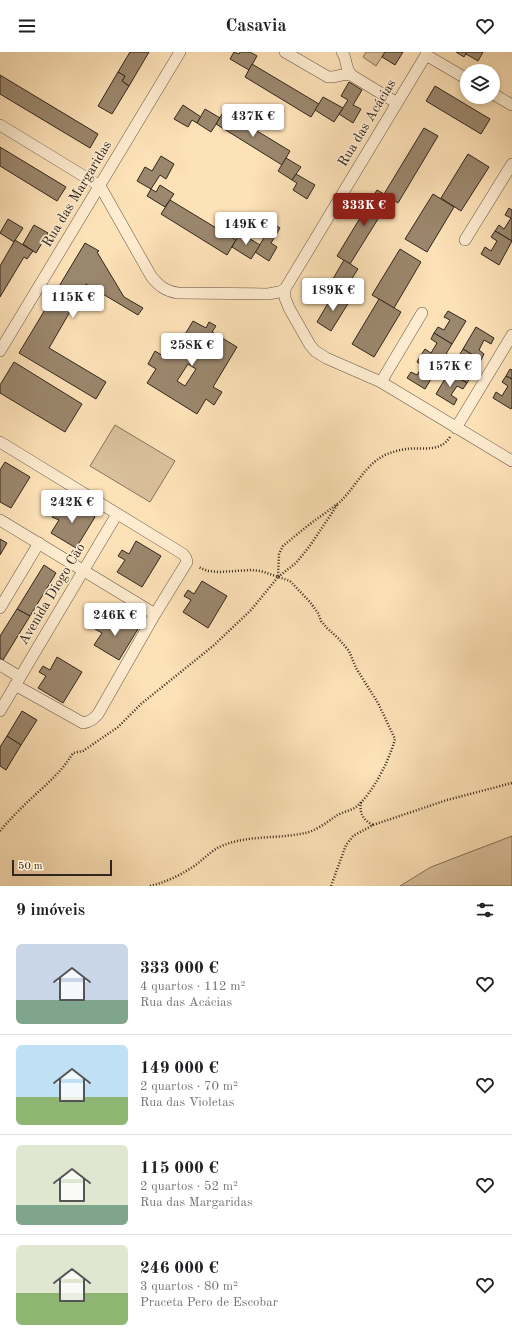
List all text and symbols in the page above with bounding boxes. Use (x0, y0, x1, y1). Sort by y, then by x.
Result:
icon: menu (16, 15, 38, 37)
icon: heart (474, 15, 496, 37)
text: Casavia (225, 17, 287, 35)
map controls (460, 64, 500, 104)
button: layers (460, 64, 500, 104)
street label: Rua das Acácias (335, 77, 399, 169)
pin: 437K € (220, 104, 286, 138)
text: 437K € (231, 110, 275, 123)
street label: Rua das Margaridas (40, 138, 114, 250)
pin: 333K € (331, 193, 397, 227)
text: 333K € (342, 199, 386, 212)
pin: 149K € (213, 212, 279, 246)
text: 149K € (224, 218, 268, 231)
pin: 189K € (300, 278, 366, 312)
text: 189K € (311, 284, 355, 297)
pin: 115K € (40, 285, 106, 319)
text: 115K € (51, 291, 95, 304)
pin: 258K € (159, 333, 225, 367)
text: 258K € (170, 339, 214, 352)
pin: 157K € (417, 354, 483, 388)
text: 157K € (428, 360, 472, 373)
pin: 242K € (39, 490, 105, 524)
text: 242K € (50, 496, 94, 509)
street label: Avenida Diogo Cão (16, 541, 88, 647)
pin: 246K € (82, 603, 148, 637)
text: 246K € (93, 609, 137, 622)
scale bar (12, 858, 112, 877)
text: 50 m (18, 861, 43, 872)
icon: filters (474, 899, 496, 921)
text: 9 imóveis (16, 902, 85, 919)
icon: home (48, 960, 96, 1008)
text: 333 000 € (140, 960, 219, 977)
icon: heart (474, 973, 496, 995)
text: 4 quartos · 112 m² (140, 980, 245, 993)
text: Rua das Acácias (140, 996, 232, 1009)
text: 149 000 € (140, 1060, 219, 1077)
icon: home (48, 1061, 96, 1109)
icon: heart (474, 1074, 496, 1096)
text: 2 quartos · 70 m² (140, 1080, 238, 1093)
text: Rua das Violetas (140, 1096, 234, 1109)
text: 115 000 € (140, 1160, 219, 1177)
icon: home (48, 1161, 96, 1209)
icon: heart (474, 1174, 496, 1196)
text: 2 quartos · 52 m² (140, 1180, 238, 1193)
text: Rua das Margaridas (140, 1196, 253, 1209)
text: 246 000 € (140, 1260, 219, 1277)
icon: home (48, 1261, 96, 1309)
icon: heart (474, 1274, 496, 1296)
text: 3 quartos · 80 m² (140, 1280, 238, 1293)
text: Praceta Pero de Escobar (140, 1296, 278, 1309)

